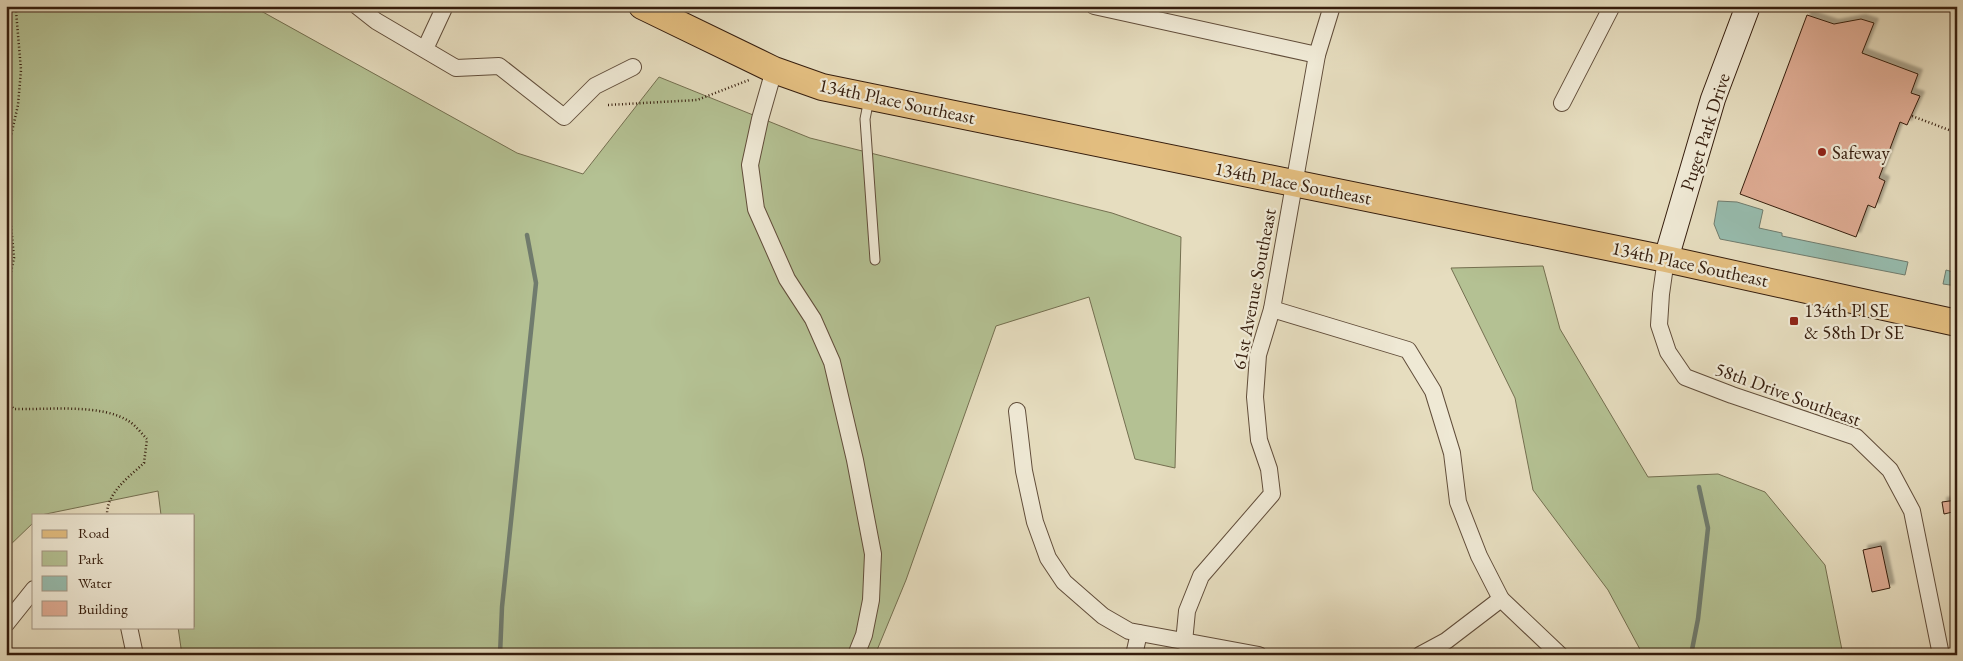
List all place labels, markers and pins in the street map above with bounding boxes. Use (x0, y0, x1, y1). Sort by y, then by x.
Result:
place label: Safeway (1832, 140, 1891, 165)
marker: Safeway (1816, 146, 1828, 158)
place label: 134th Pl SE & 58th Dr SE (1804, 298, 1904, 345)
marker: 134th Pl SE & 58th Dr SE (1788, 315, 1800, 327)

